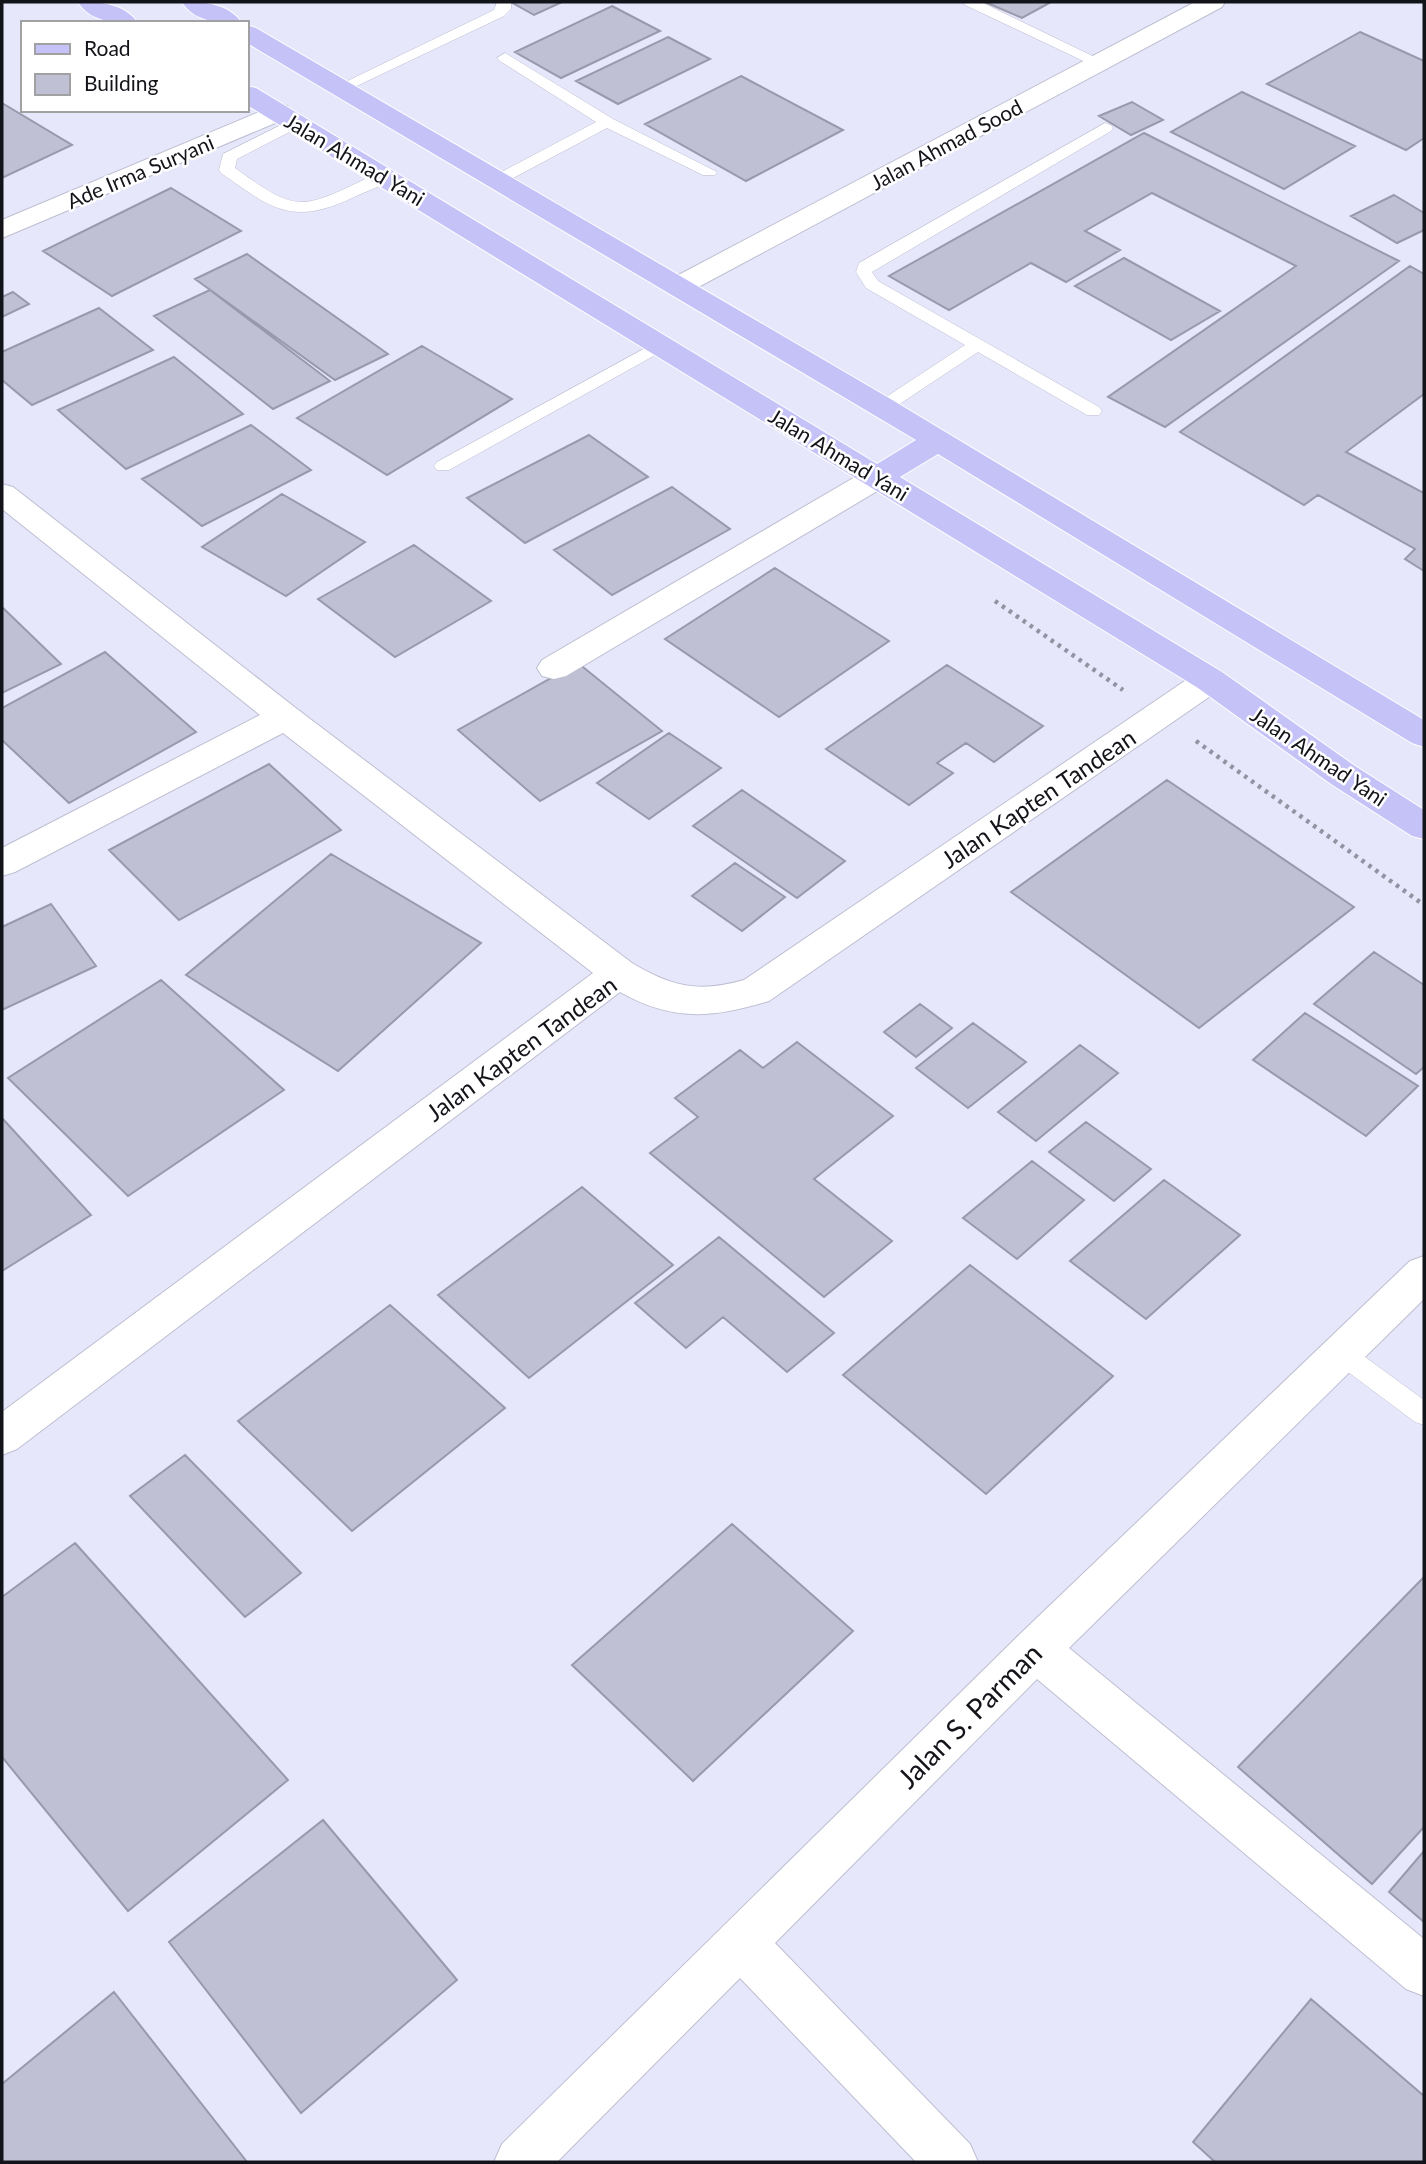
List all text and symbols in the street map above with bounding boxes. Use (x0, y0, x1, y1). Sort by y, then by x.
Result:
legend (21, 21, 248, 112)
text: Road (84, 35, 131, 60)
text: Building (84, 70, 159, 95)
street label: Jalan Ahmad Sood (866, 93, 1026, 195)
street label: Jalan Ahmad Yani (281, 107, 429, 211)
street label: Ade Irma Suryani (63, 129, 217, 213)
street label: Jalan Ahmad Yani (765, 402, 913, 506)
street label: Jalan Ahmad Yani (1246, 701, 1392, 811)
street label: Jalan Kapten Tandean (935, 722, 1141, 874)
street label: Jalan Kapten Tandean (420, 969, 622, 1127)
street label: Jalan S. Parman (890, 1636, 1048, 1794)

